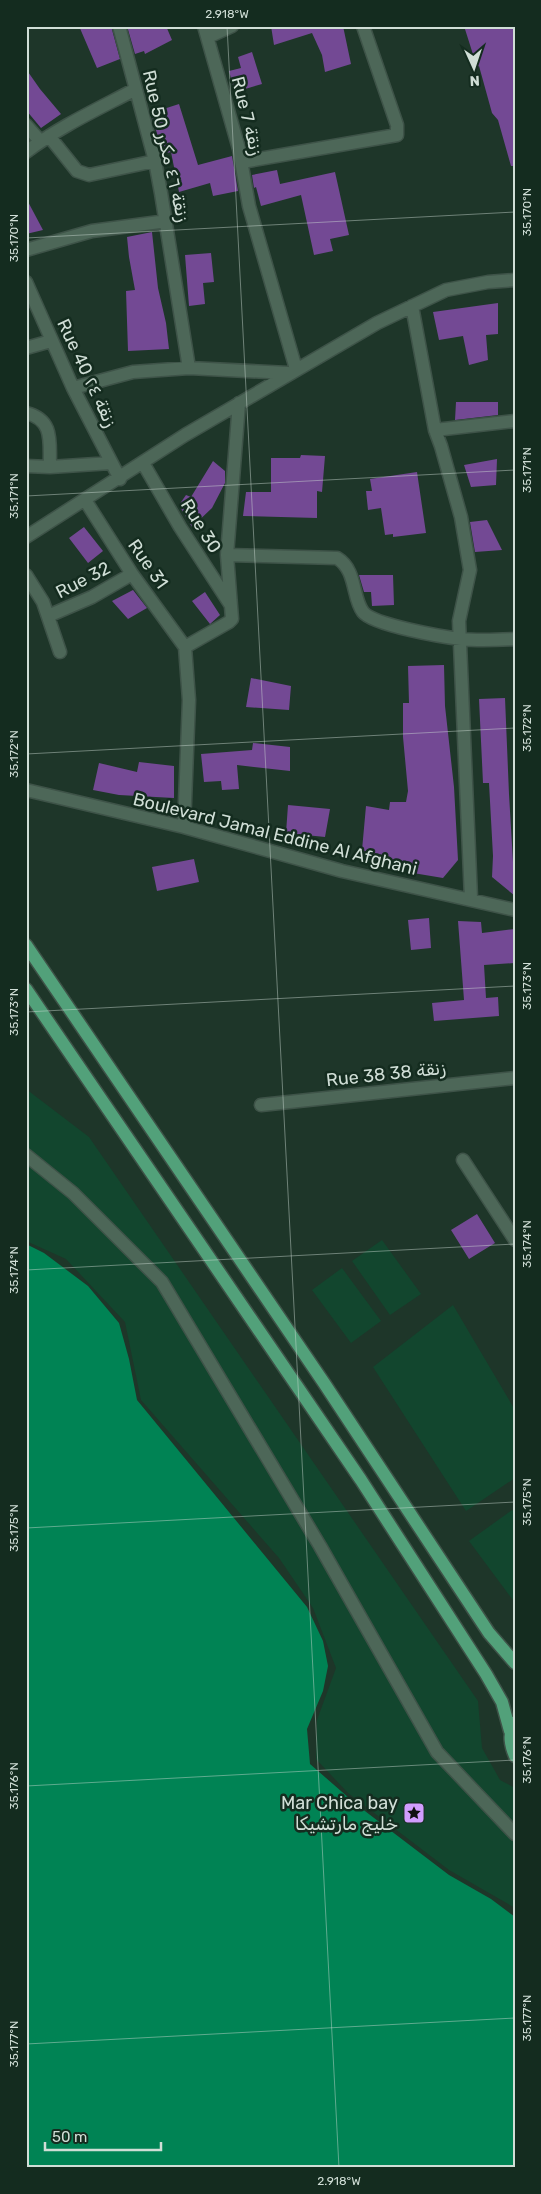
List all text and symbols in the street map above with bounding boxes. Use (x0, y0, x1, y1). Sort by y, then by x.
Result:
text: 2.918°W (205, 7, 249, 21)
north arrow (448, 42, 498, 92)
street label: Rue 50 زنقة ٤٦ مكرر (138, 68, 194, 224)
text: N (469, 72, 480, 89)
street label: Rue 7 زنقة (227, 74, 267, 158)
text: 35.170°N (520, 188, 534, 236)
text: 35.170°N (7, 214, 21, 262)
street label: Rue 40 زنقة ٢٤ (52, 315, 122, 431)
text: 35.171°N (520, 447, 534, 493)
text: 35.171°N (7, 473, 21, 519)
street label: Rue 30 (176, 495, 226, 557)
street label: Rue 31 (123, 535, 173, 593)
street label: Rue 32 (52, 557, 114, 603)
text: 35.172°N (520, 704, 534, 752)
text: 35.172°N (7, 730, 21, 778)
street label: Boulevard Jamal Eddine Al Afghani (131, 788, 419, 880)
text: 35.173°N (520, 962, 534, 1010)
text: 35.173°N (7, 988, 21, 1036)
street label: Rue 38 زنقة 38 (325, 1057, 447, 1091)
text: 35.174°N (520, 1220, 534, 1268)
text: 35.174°N (7, 1246, 21, 1294)
text: 35.175°N (520, 1478, 534, 1526)
text: 35.175°N (7, 1504, 21, 1552)
text: 35.176°N (520, 1736, 534, 1784)
text: 35.176°N (7, 1762, 21, 1810)
place label: Mar Chica bay خليج مارتشيكا (281, 1792, 398, 1836)
place icon: Mar Chica bay خليج مارتشيكا (402, 1801, 426, 1825)
text: 35.177°N (520, 1995, 534, 2041)
text: 35.177°N (7, 2021, 21, 2067)
scale bar (45, 2119, 161, 2151)
text: 50 m (52, 2128, 87, 2146)
text: 2.918°W (317, 2174, 361, 2188)

